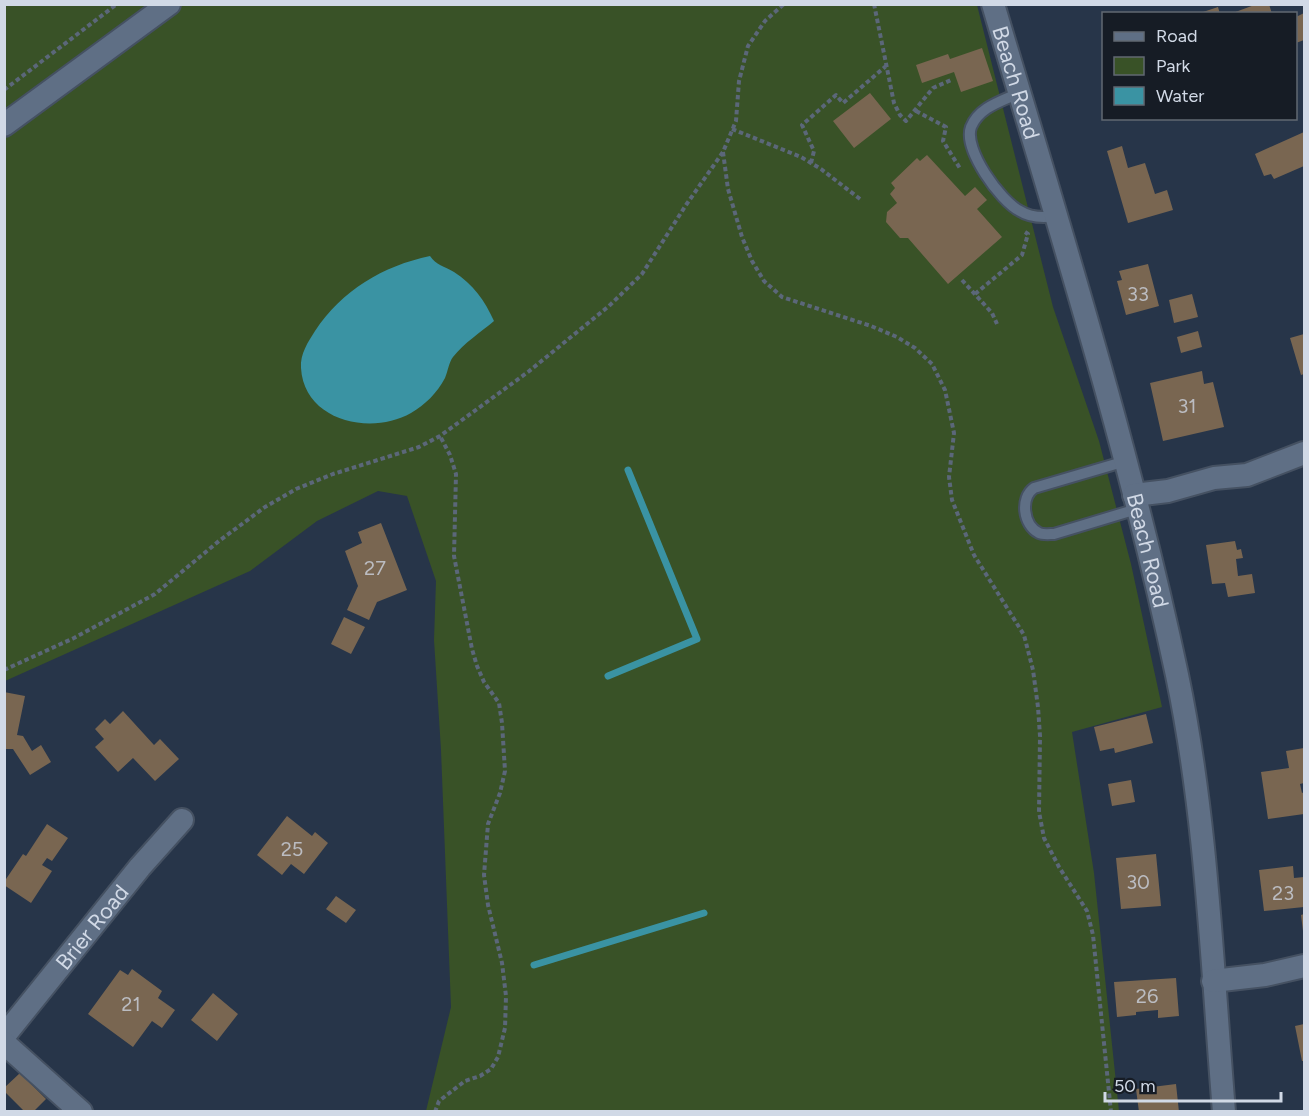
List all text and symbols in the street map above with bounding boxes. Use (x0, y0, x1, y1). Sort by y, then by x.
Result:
legend (1102, 12, 1297, 120)
street label: Beach Road (986, 23, 1046, 143)
text: Road (1156, 25, 1197, 47)
text: Park (1156, 55, 1191, 77)
text: Water (1156, 85, 1204, 107)
house number: 33 (1127, 282, 1149, 306)
house number: 31 (1177, 394, 1197, 418)
street label: Beach Road (1121, 490, 1175, 610)
house number: 27 (364, 556, 386, 580)
house number: 25 (281, 837, 303, 861)
house number: 30 (1126, 870, 1150, 894)
street label: Brier Road (50, 879, 135, 975)
house number: 23 (1272, 881, 1294, 905)
house number: 26 (1136, 984, 1158, 1008)
house number: 21 (121, 992, 141, 1016)
scale bar (1105, 1065, 1280, 1103)
text: 50 m (1114, 1075, 1156, 1097)

